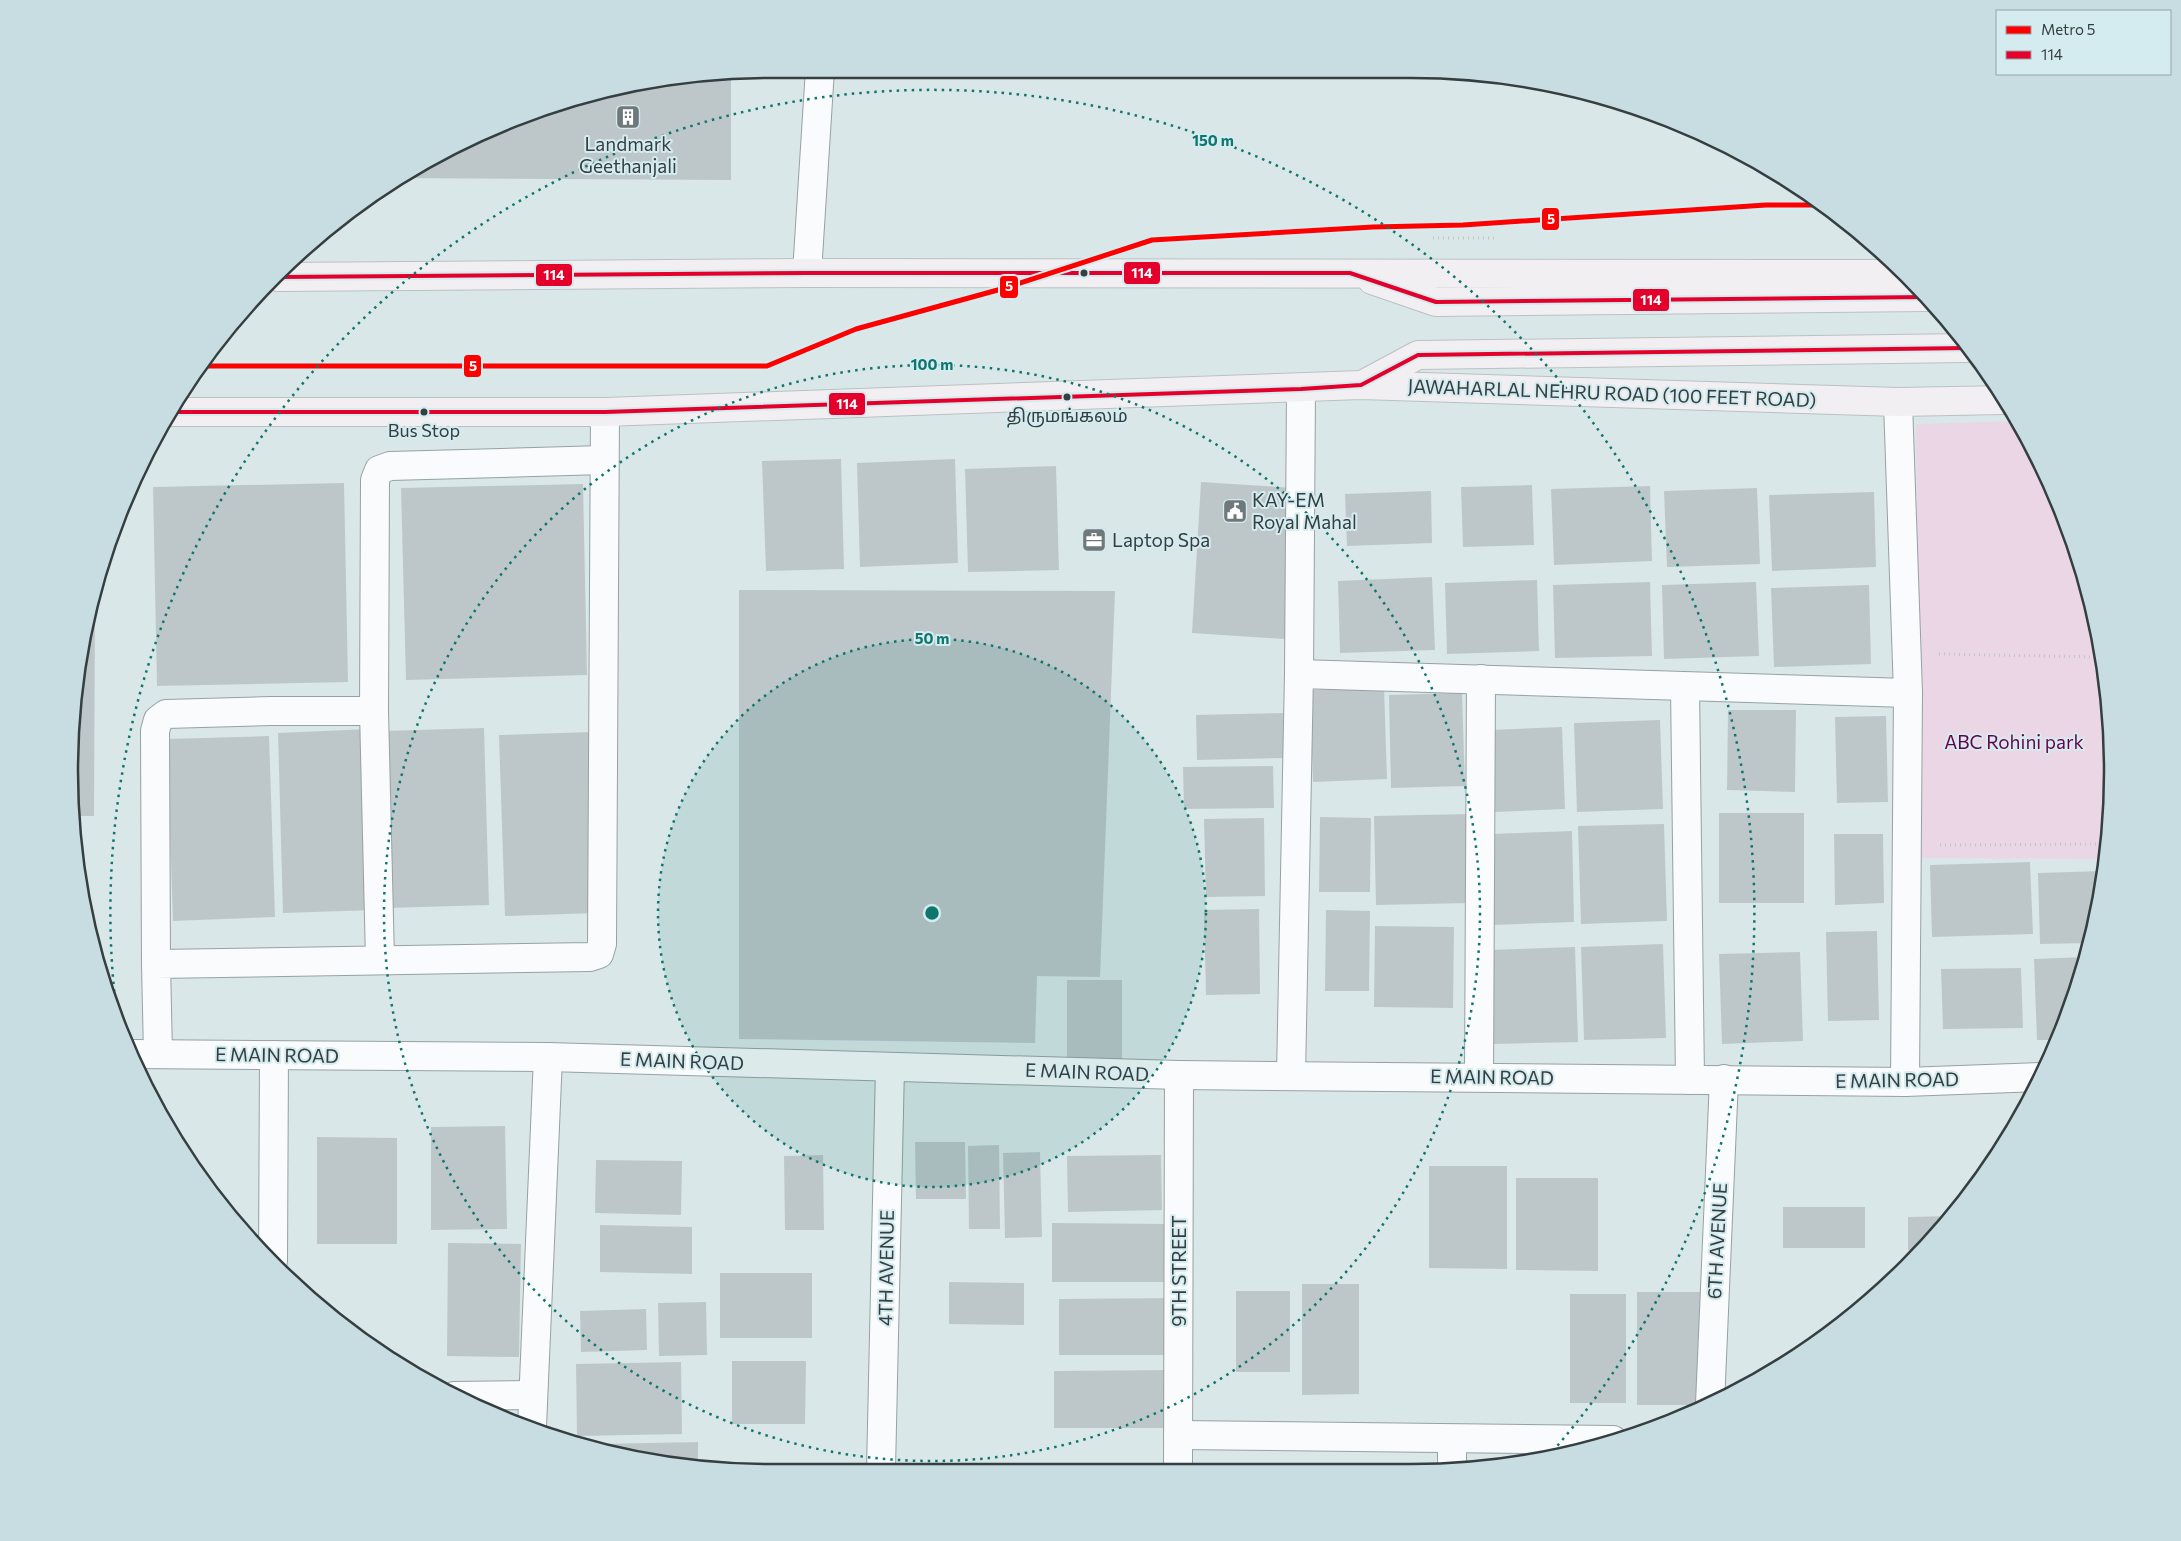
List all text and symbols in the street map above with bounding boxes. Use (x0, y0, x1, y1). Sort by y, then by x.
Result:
legend (1996, 10, 2171, 75)
text: Metro 5 (2041, 20, 2095, 38)
text: 114 (2041, 45, 2063, 63)
building icon: Landmark Geethanjali (615, 104, 641, 130)
text: 150 m (1192, 131, 1234, 149)
place label: Landmark Geethanjali (579, 132, 677, 177)
line badge: 5 (1541, 207, 1560, 231)
text: 5 (1547, 210, 1555, 227)
line badge: 114 (1123, 261, 1161, 285)
line badge: 114 (535, 263, 573, 287)
text: 114 (1131, 264, 1153, 281)
text: 114 (543, 266, 565, 283)
unlabelled marker (1079, 268, 1089, 278)
line badge: 5 (999, 275, 1019, 299)
text: 5 (1005, 277, 1013, 294)
line badge: 114 (1632, 288, 1670, 312)
text: 114 (1640, 291, 1662, 308)
line badge: 5 (463, 354, 482, 378)
text: 100 m (911, 355, 953, 373)
text: 5 (469, 357, 477, 374)
street label: JAWAHARLAL NEHRU ROAD (100 FEET ROAD) (1407, 374, 1817, 411)
line badge: 114 (828, 392, 866, 416)
marker: திருமங்கலம் (1062, 392, 1072, 402)
text: 114 (836, 395, 858, 412)
place label: திருமங்கலம் (1006, 404, 1128, 428)
marker: Bus Stop (419, 407, 429, 417)
place label: Bus Stop (388, 419, 460, 441)
place label: KAY-EM Royal Mahal (1252, 488, 1357, 533)
public building icon: KAY-EM Royal Mahal (1222, 498, 1248, 524)
office icon: Laptop Spa (1081, 527, 1107, 553)
place label: Laptop Spa (1112, 528, 1210, 551)
text: 50 m (915, 629, 949, 647)
park label: ABC Rohini park (1944, 730, 2084, 753)
centre of rings (923, 904, 941, 922)
street label: E MAIN ROAD (215, 1042, 339, 1067)
street label: E MAIN ROAD (620, 1047, 744, 1074)
street label: E MAIN ROAD (1025, 1058, 1149, 1085)
street label: E MAIN ROAD (1430, 1064, 1554, 1089)
street label: E MAIN ROAD (1835, 1067, 1959, 1092)
street label: 6TH AVENUE (1702, 1182, 1731, 1300)
street label: 4TH AVENUE (873, 1210, 898, 1326)
street label: 9TH STREET (1167, 1215, 1190, 1327)

